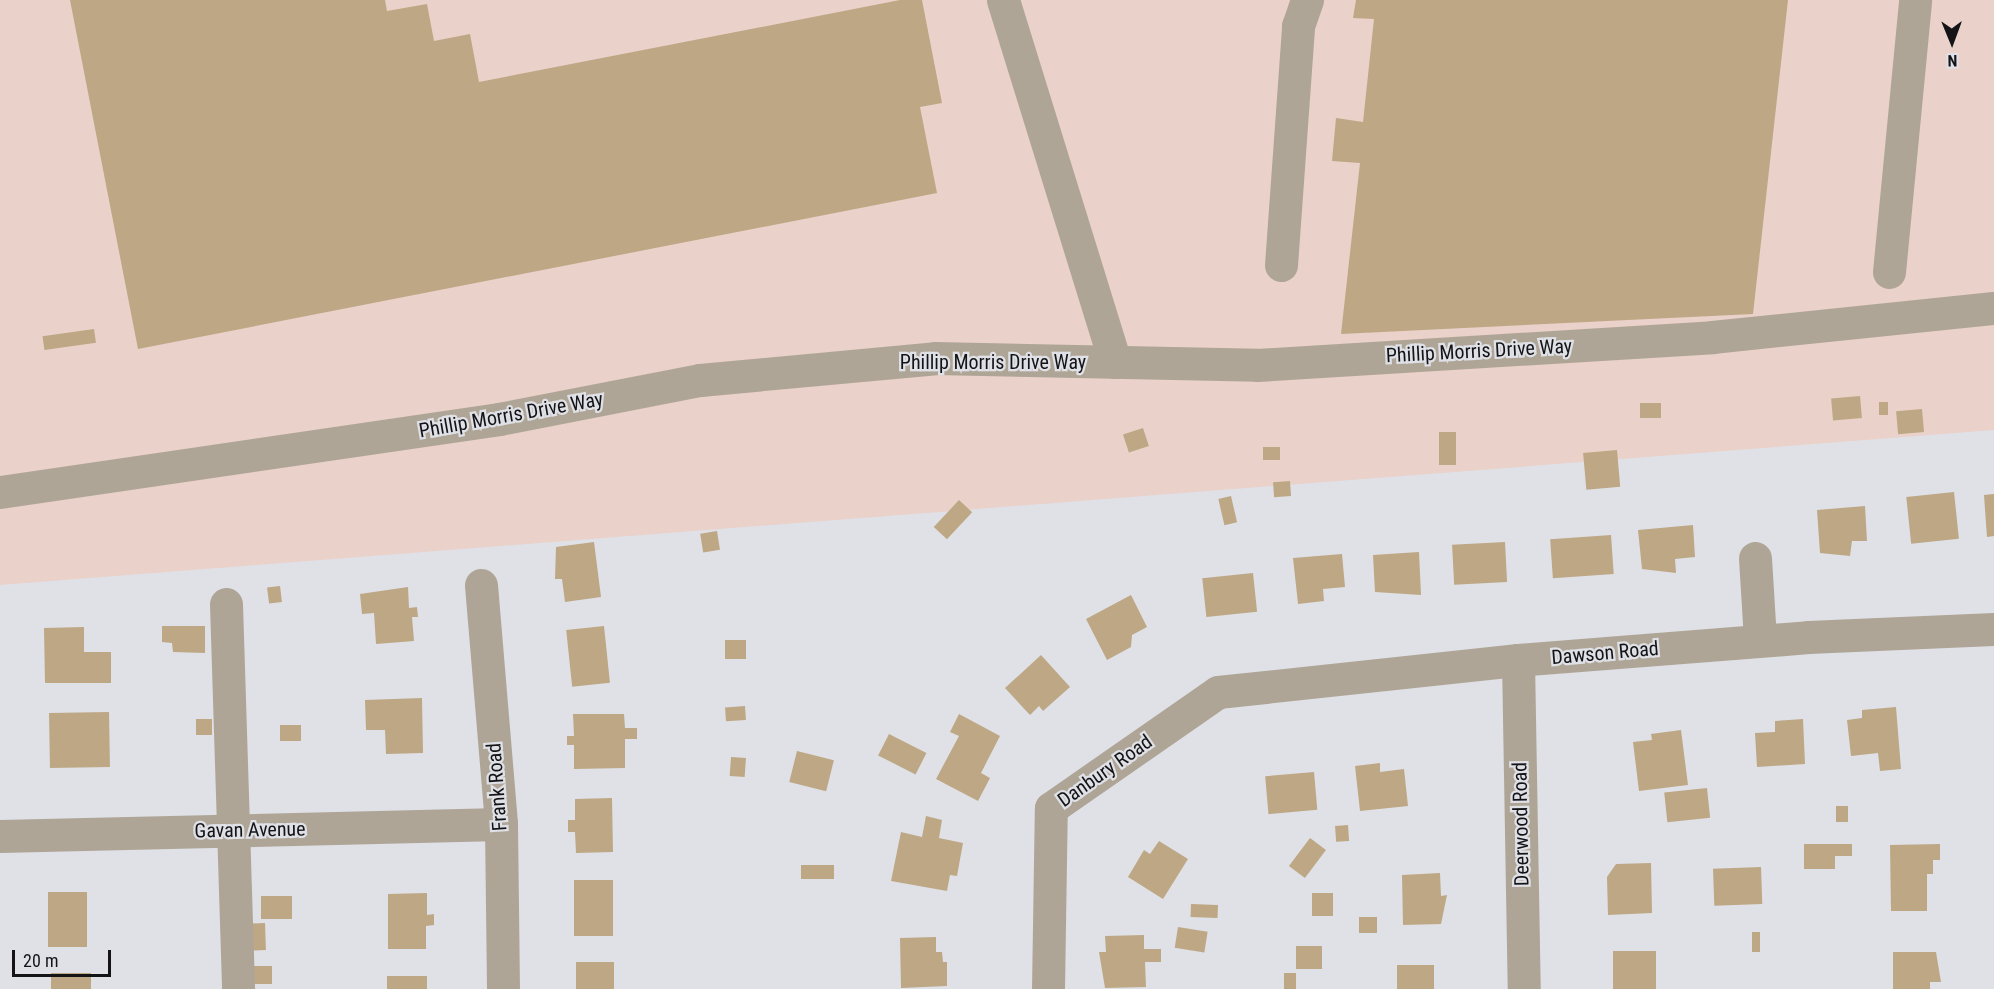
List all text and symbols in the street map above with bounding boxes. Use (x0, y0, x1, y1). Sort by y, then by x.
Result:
north arrow (1922, 12, 1982, 72)
text: N (1947, 51, 1957, 70)
street label: Phillip Morris Drive Way (1385, 334, 1573, 368)
street label: Phillip Morris Drive Way (900, 350, 1086, 374)
street label: Phillip Morris Drive Way (417, 387, 605, 443)
street label: Dawson Road (1550, 636, 1660, 670)
street label: Danbury Road (1053, 730, 1157, 812)
street label: Frank Road (482, 742, 512, 832)
street label: Deerwood Road (1508, 762, 1534, 886)
street label: Gavan Avenue (194, 817, 306, 843)
scale bar (15, 938, 114, 976)
text: 20 m (23, 950, 58, 971)

